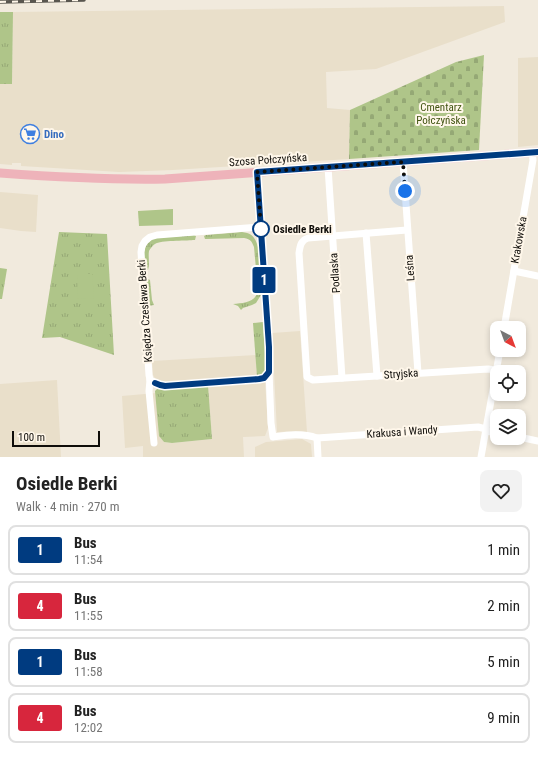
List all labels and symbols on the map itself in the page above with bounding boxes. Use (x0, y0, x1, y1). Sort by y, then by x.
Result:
park label: Cmentarz Połczyńska (416, 101, 466, 127)
supermarket icon: Dino (19, 123, 41, 145)
place label: Dino (44, 128, 64, 141)
street label: Szosa Połczyńska (229, 151, 307, 169)
your location (395, 181, 415, 201)
street label: Krakowska (508, 216, 530, 264)
marker: Osiedle Berki (252, 220, 270, 238)
place label: Osiedle Berki (273, 223, 332, 236)
street label: Podlaska (327, 253, 343, 293)
street label: Leśna (403, 255, 417, 281)
street label: Księdza Czesława Berki (135, 259, 155, 363)
line badge: 1 (251, 267, 277, 293)
north arrow (490, 321, 526, 357)
street label: Stryjska (383, 366, 419, 382)
street label: Krakusa i Wandy (366, 423, 438, 441)
scale bar (12, 429, 100, 448)

